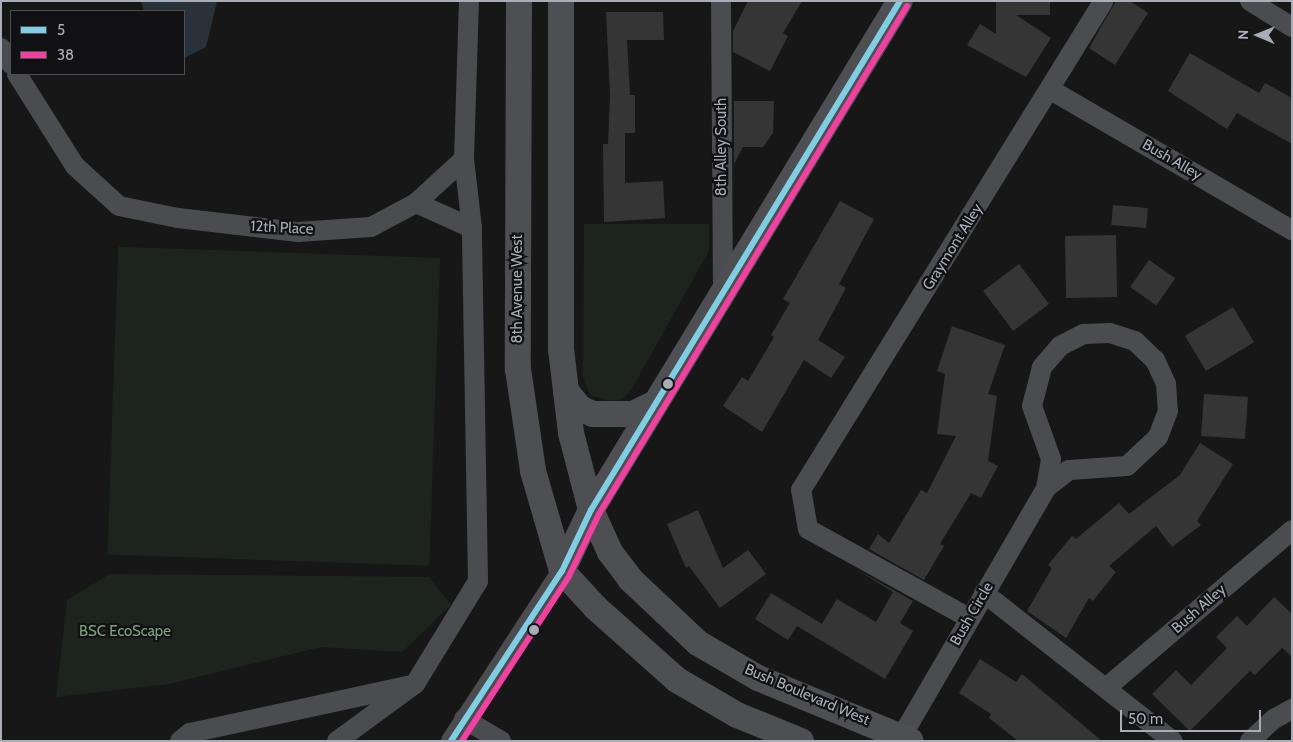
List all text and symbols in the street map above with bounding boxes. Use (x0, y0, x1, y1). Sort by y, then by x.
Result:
legend (10, 10, 185, 75)
north arrow (1233, 10, 1283, 60)
text: 5 (57, 21, 65, 39)
text: N (1234, 30, 1252, 40)
text: 38 (57, 46, 74, 64)
street label: 8th Alley South (713, 98, 731, 196)
street label: Bush Alley (1139, 136, 1205, 184)
street label: Graymont Alley (919, 200, 987, 294)
street label: 12th Place (250, 217, 314, 239)
street label: 8th Avenue West (509, 234, 527, 344)
unlabelled marker (663, 379, 673, 389)
street label: Bush Circle (947, 579, 997, 649)
street label: Bush Alley (1168, 581, 1230, 637)
park label: BSC EcoScape (79, 623, 171, 641)
unlabelled marker (529, 625, 539, 635)
street label: Bush Boulevard West (742, 661, 872, 729)
scale bar (1123, 700, 1264, 732)
text: 50 m (1128, 710, 1163, 728)

